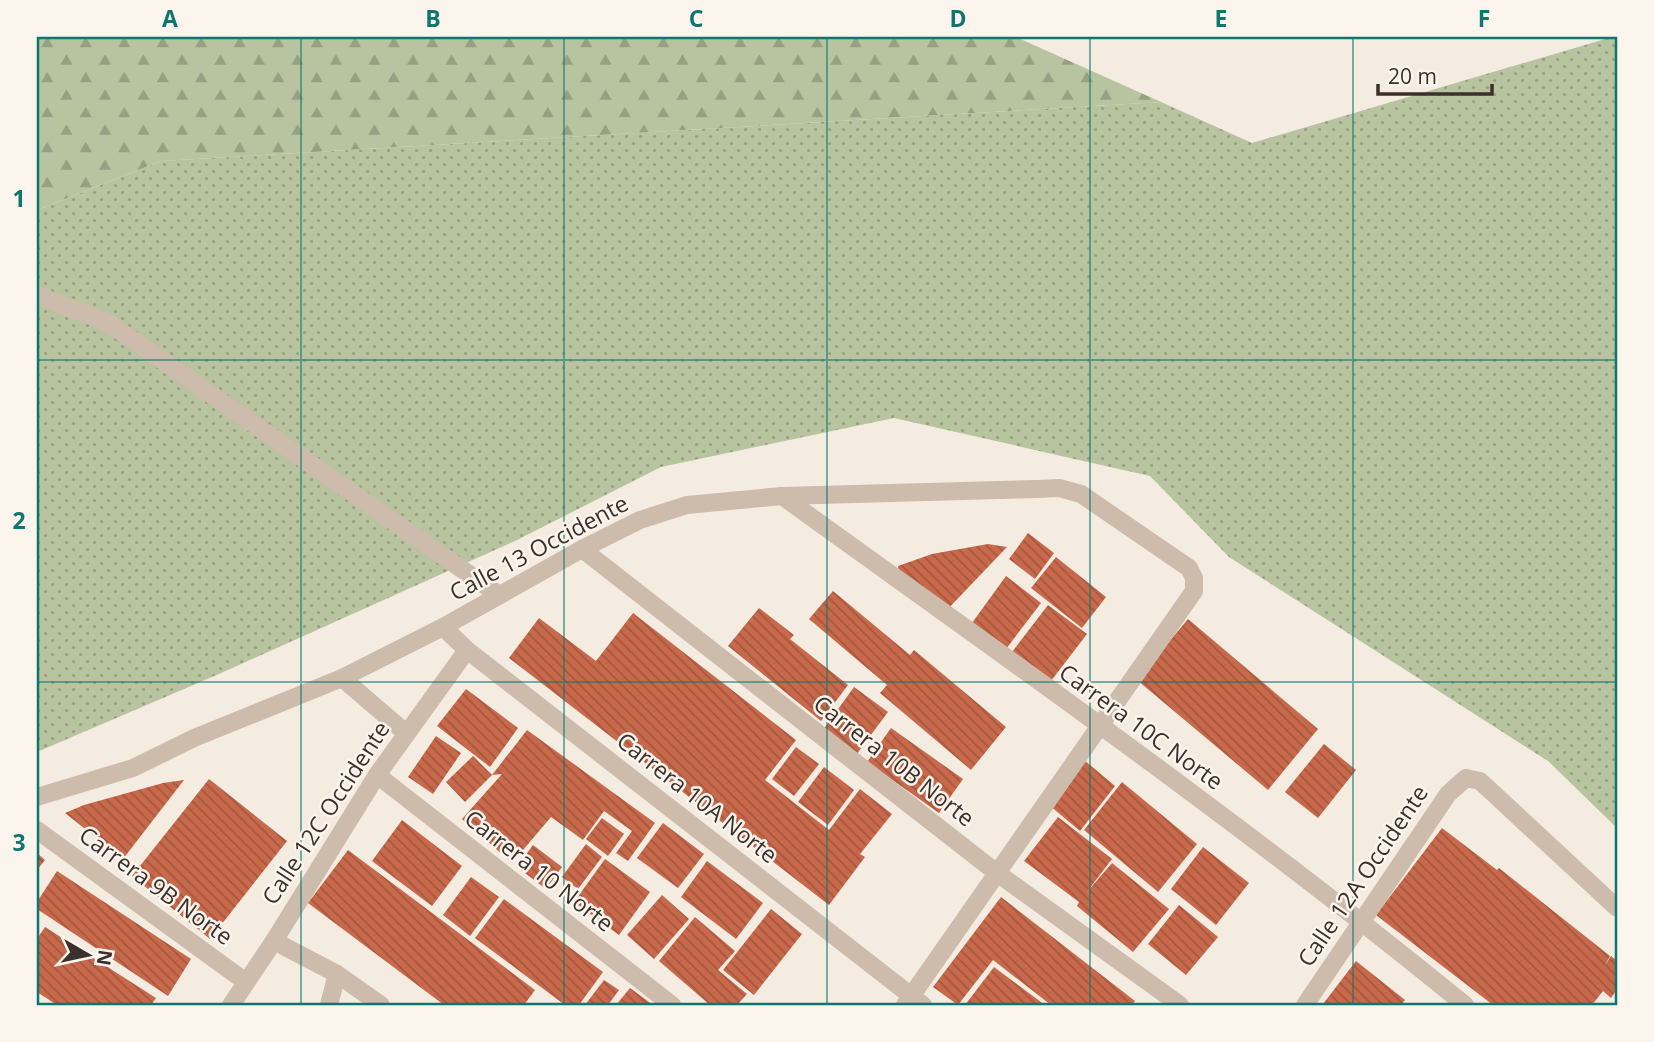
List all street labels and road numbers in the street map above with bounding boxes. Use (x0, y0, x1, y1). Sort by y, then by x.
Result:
street label: Calle 13 Occidente (444, 487, 633, 608)
street label: Carrera 10C Norte (1053, 656, 1230, 797)
street label: Carrera 10B Norte (808, 687, 982, 833)
street label: Calle 12C Occidente (254, 715, 396, 910)
street label: Carrera 10A Norte (611, 724, 785, 870)
street label: Calle 12A Occidente (1289, 778, 1435, 972)
street label: Carrera 10 Norte (458, 802, 621, 939)
street label: Carrera 9B Norte (73, 819, 240, 952)

